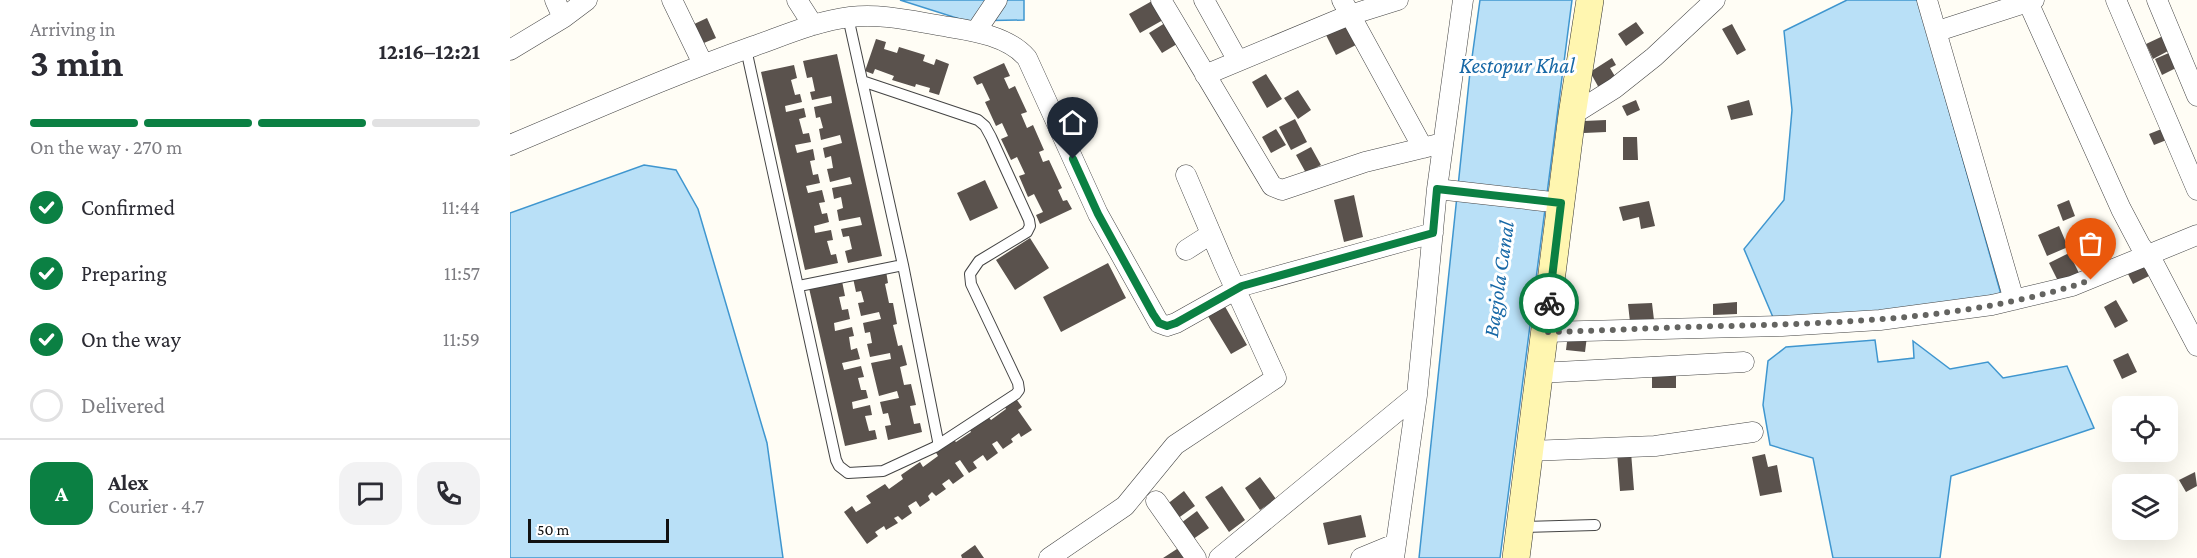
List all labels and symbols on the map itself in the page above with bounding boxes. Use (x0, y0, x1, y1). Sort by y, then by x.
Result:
water label: Kestopur Khal (1459, 53, 1575, 78)
pin (1047, 97, 1098, 159)
pin (2065, 218, 2116, 280)
water label: Bagjola Canal (1478, 219, 1520, 339)
courier (1519, 273, 1579, 333)
scale bar (528, 516, 669, 544)

